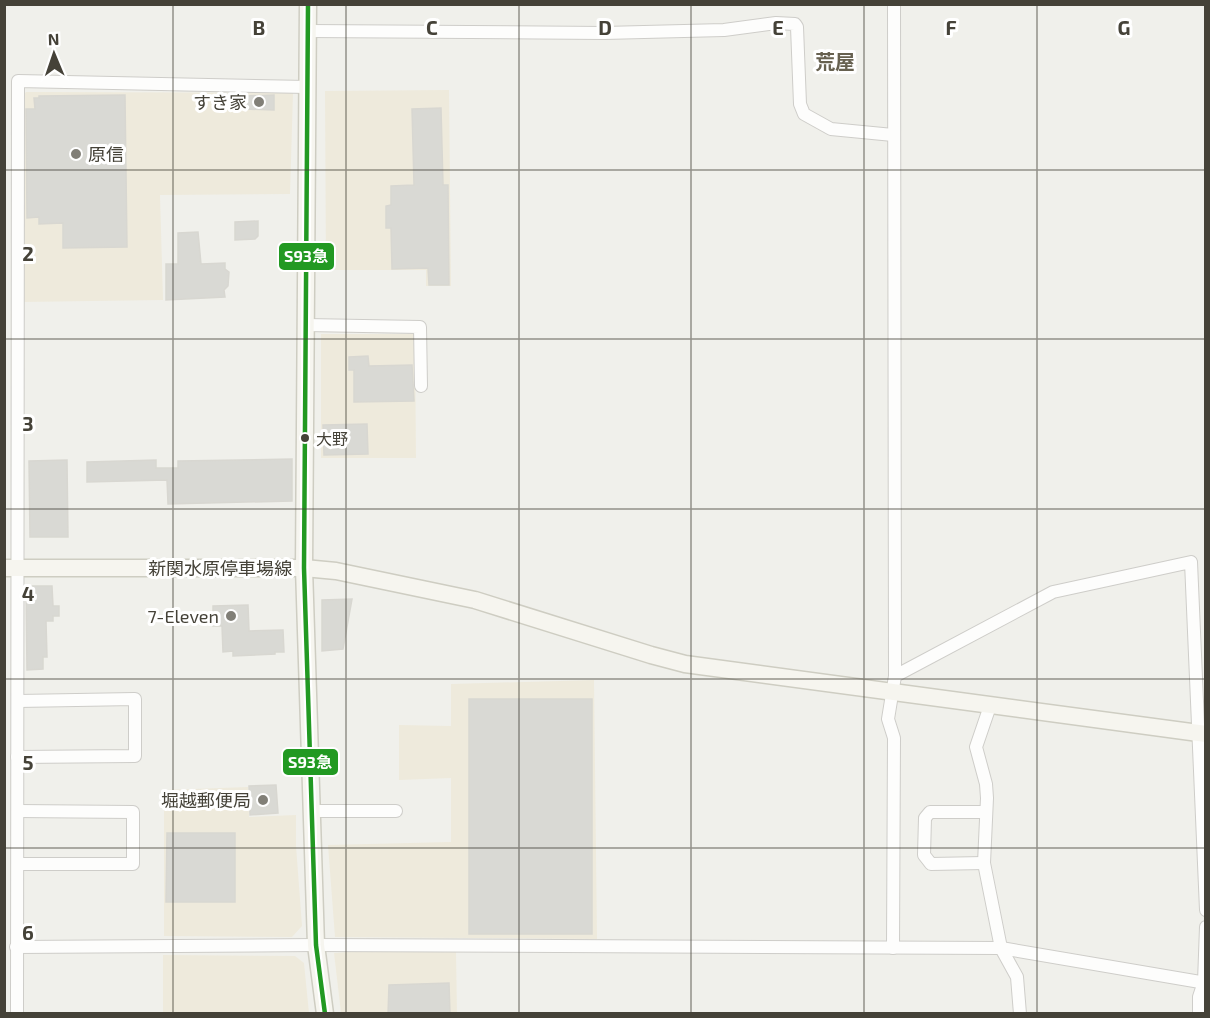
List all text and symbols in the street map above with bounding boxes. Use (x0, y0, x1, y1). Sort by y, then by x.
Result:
text: B (253, 15, 265, 39)
text: C (426, 15, 438, 39)
text: D (598, 15, 612, 39)
text: E (772, 15, 784, 39)
text: F (945, 15, 957, 39)
text: G (1118, 15, 1130, 39)
north arrow (24, 24, 84, 84)
text: N (47, 29, 60, 48)
district label: 荒屋 (815, 49, 855, 73)
place label: すき家 (193, 91, 247, 113)
marker: すき家 (252, 95, 266, 109)
place label: 原信 (88, 143, 124, 165)
marker: 原信 (69, 147, 83, 161)
text: 2 (22, 241, 34, 265)
line badge: S93急 (278, 242, 335, 271)
text: S93急 (284, 246, 328, 265)
text: 3 (22, 411, 34, 435)
place label: 大野 (316, 429, 348, 448)
marker: 大野 (299, 432, 311, 444)
street label: 新関水原停車場線 (148, 557, 292, 579)
text: 4 (22, 581, 35, 605)
place label: 7-Eleven (147, 605, 219, 627)
marker: 7-Eleven (224, 609, 238, 623)
line badge: S93急 (282, 748, 339, 776)
text: 5 (22, 750, 34, 774)
text: S93急 (288, 752, 332, 771)
place label: 堀越郵便局 (161, 789, 251, 811)
marker: 堀越郵便局 (256, 793, 270, 807)
text: 6 (22, 920, 34, 944)

